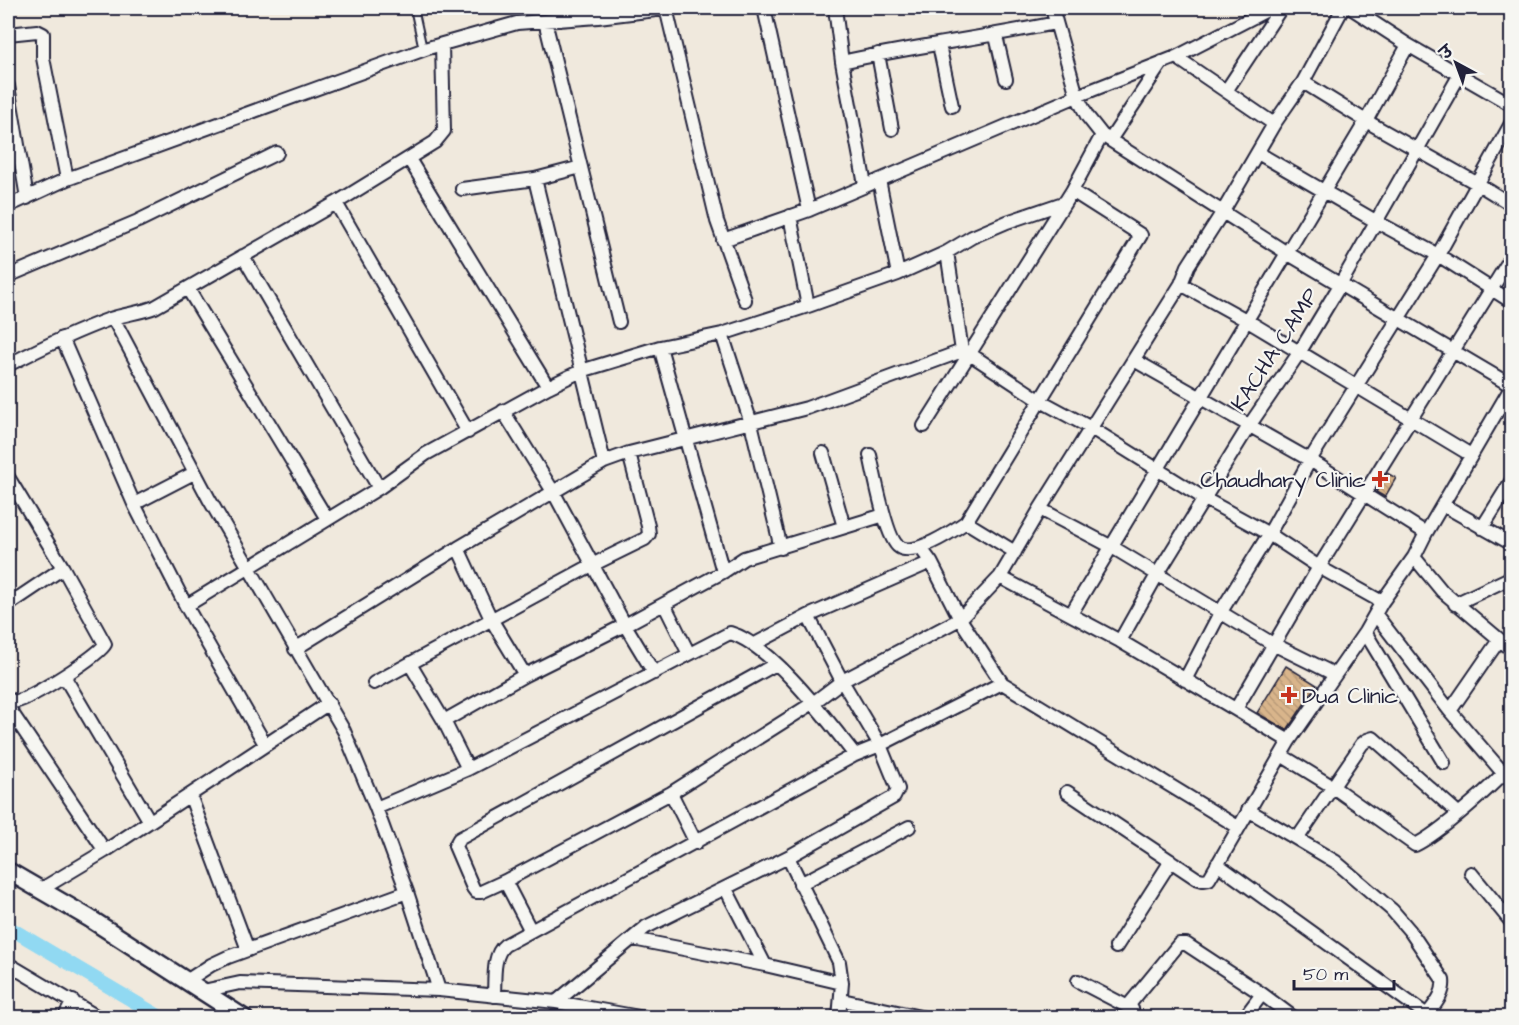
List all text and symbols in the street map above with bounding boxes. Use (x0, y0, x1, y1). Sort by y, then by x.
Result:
north arrow (1426, 33, 1486, 93)
text: उ (1434, 40, 1459, 66)
street label: KACHA CAMP (1224, 282, 1327, 417)
place label: Chaudhary Clinic (1200, 465, 1366, 497)
marker: Chaudhary Clinic (1371, 470, 1389, 488)
place label: Dua Clinic (1302, 681, 1398, 712)
marker: Dua Clinic (1280, 686, 1298, 704)
scale bar (1294, 953, 1394, 991)
text: 50 m (1303, 962, 1348, 987)

